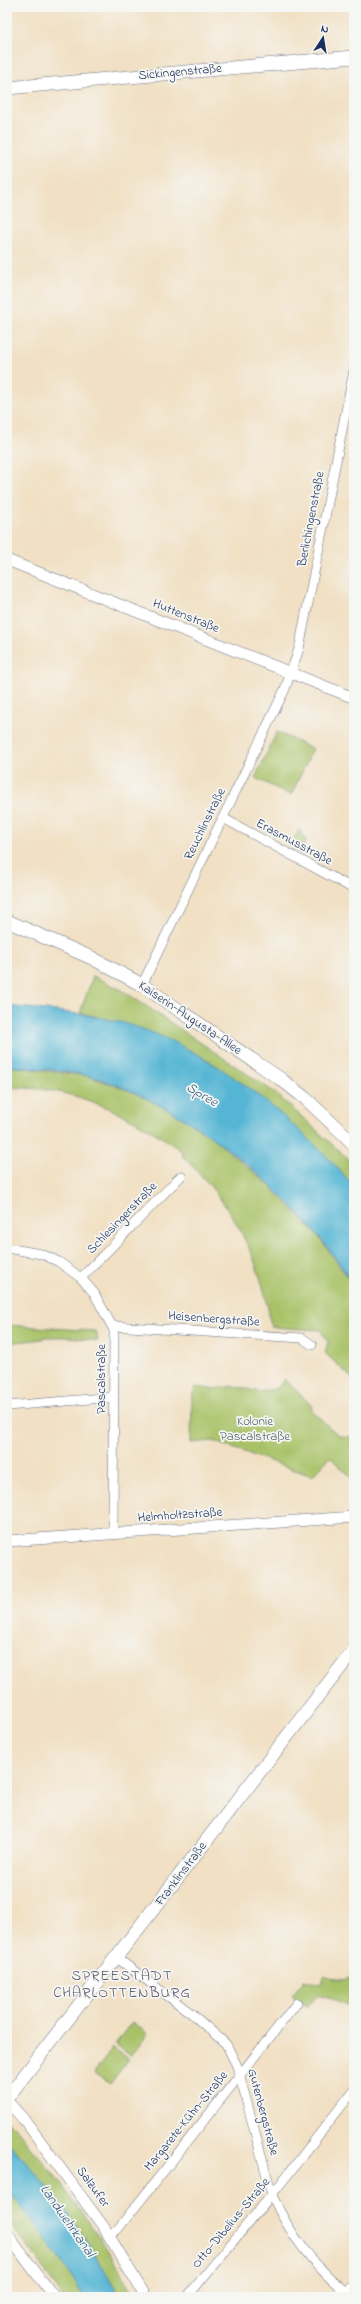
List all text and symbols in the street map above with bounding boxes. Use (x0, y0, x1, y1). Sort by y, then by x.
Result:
north arrow (303, 18, 343, 58)
text: N (320, 21, 330, 38)
street label: Sickingenstraße (138, 59, 223, 86)
street label: Berlichingenstraße (292, 470, 331, 569)
street label: Huttenstraße (150, 594, 222, 638)
street label: Reuchlinstraße (179, 785, 231, 863)
street label: Erasmusstraße (252, 814, 336, 870)
street label: Kaiserin-Augusta-Allee (134, 976, 246, 1061)
water label: Spree (182, 1077, 222, 1113)
street label: Schlesingerstraße (83, 1177, 162, 1259)
street label: Heisenbergstraße (167, 1306, 261, 1333)
street label: Pascalstraße (92, 1344, 111, 1414)
park label: Kolonie Pascalstraße (220, 1412, 290, 1446)
street label: Helmholtzstraße (137, 1503, 223, 1527)
street label: Franklinstraße (150, 1838, 212, 1911)
district label: SPREESTADT CHARLOTTENBURG (53, 1965, 191, 2004)
street label: Gutenbergstraße (241, 2066, 284, 2158)
street label: Margarete-Kühn-Straße (140, 2067, 233, 2176)
street label: Salzufer (72, 2163, 115, 2212)
street label: Otto-Dibelius-Straße (187, 2173, 275, 2273)
water label: Landwehrkanal (34, 2180, 101, 2263)

